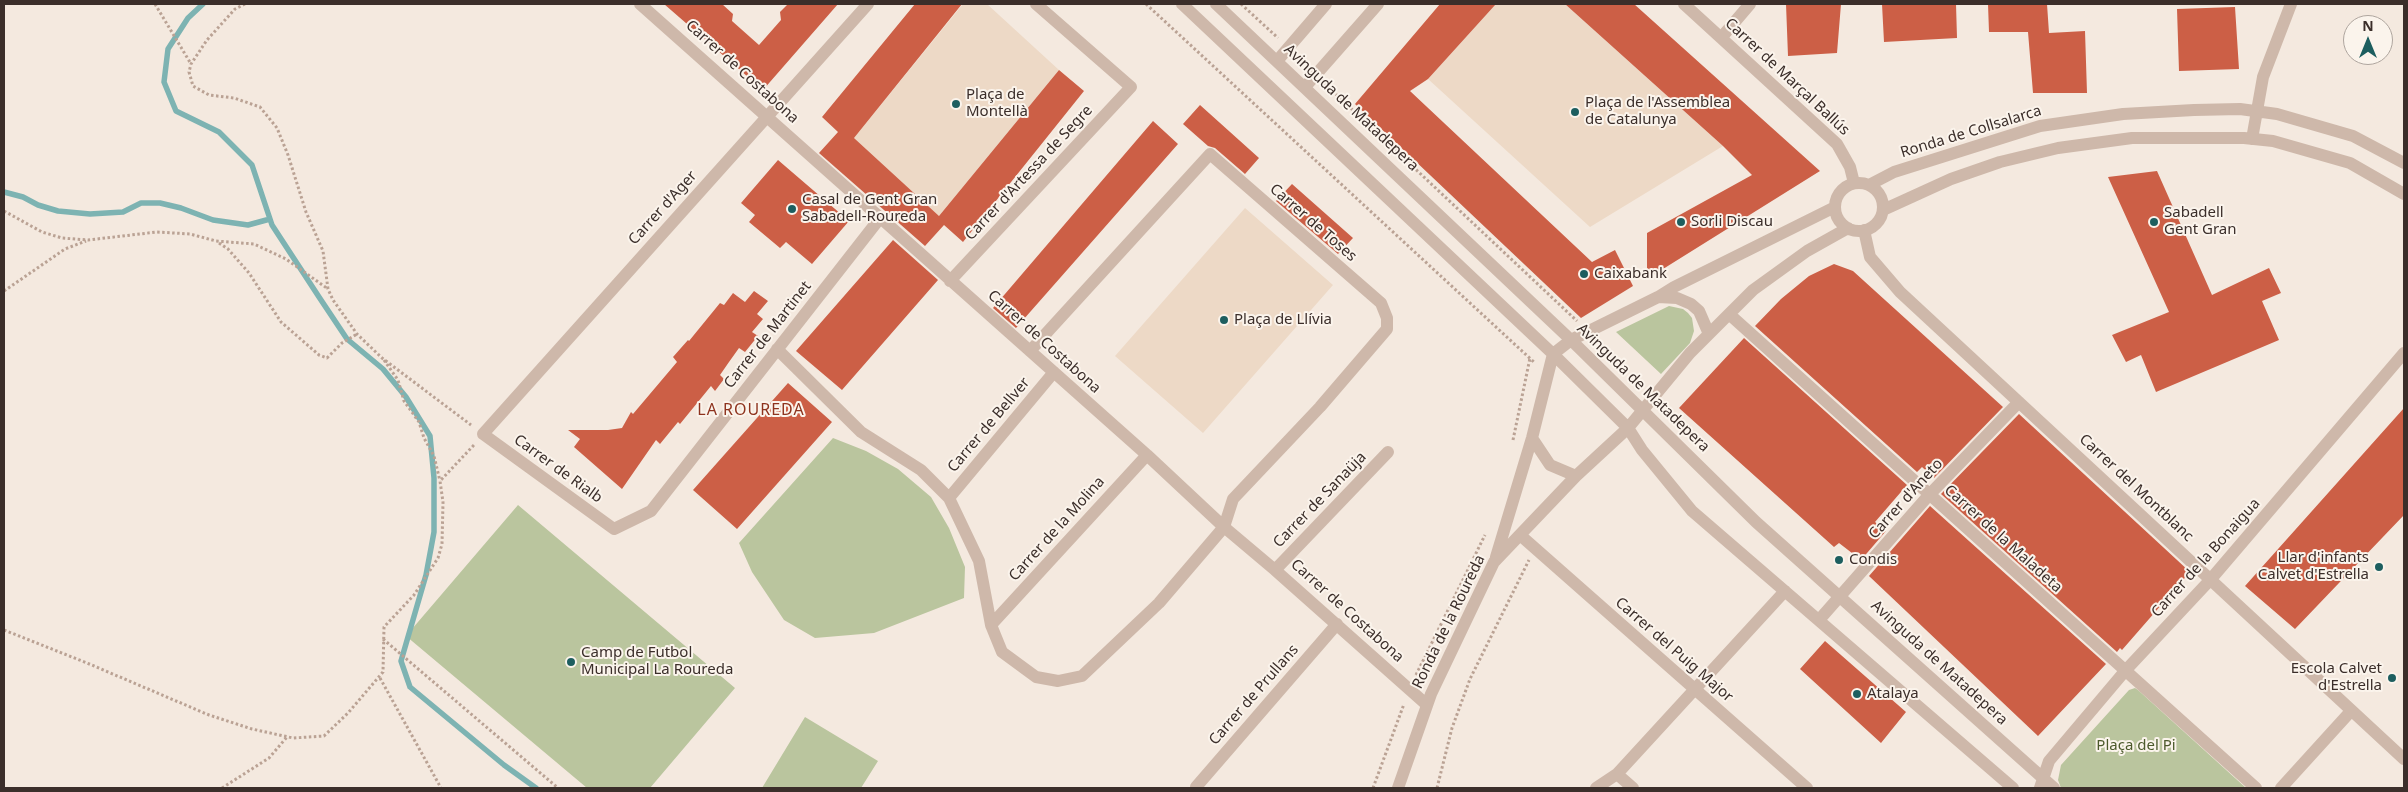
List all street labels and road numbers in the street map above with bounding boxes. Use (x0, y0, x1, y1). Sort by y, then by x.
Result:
street label: Carrer de Marçal Ballús (1721, 15, 1853, 139)
street label: Carrer de Costabona (682, 17, 802, 127)
street label: Avinguda de Matadepera (1280, 41, 1422, 175)
street label: Carrer d'Artessa de Segre (962, 102, 1096, 244)
street label: Ronda de Collsalarca (1898, 102, 2044, 162)
street label: Carrer d'Ager (625, 167, 701, 249)
street label: Carrer de Toses (1266, 180, 1360, 266)
street label: Carrer de Martinet (721, 278, 815, 392)
street label: Carrer de Costabona (984, 287, 1104, 397)
street label: Avinguda de Matadepera (1573, 320, 1713, 456)
street label: Carrer de Bellver (944, 374, 1034, 476)
street label: Carrer del Montblanc (2075, 430, 2197, 546)
street label: Carrer de Rialb (510, 431, 606, 507)
street label: Carrer de Sanaüja (1270, 448, 1370, 552)
street label: Carrer d'Aneto (1865, 455, 1947, 543)
street label: Carrer de la Molina (1005, 473, 1109, 585)
street label: Carrer de la Maladeta (1940, 481, 2066, 597)
street label: Carrer de la Bonaigua (2148, 495, 2264, 621)
street label: Ronda de la Roureda (1409, 552, 1489, 692)
street label: Carrer de Costabona (1287, 556, 1407, 666)
street label: Carrer del Puig Major (1611, 594, 1737, 706)
street label: Avinguda de Matadepera (1867, 597, 2011, 729)
street label: Carrer de Prullans (1205, 641, 1303, 749)

